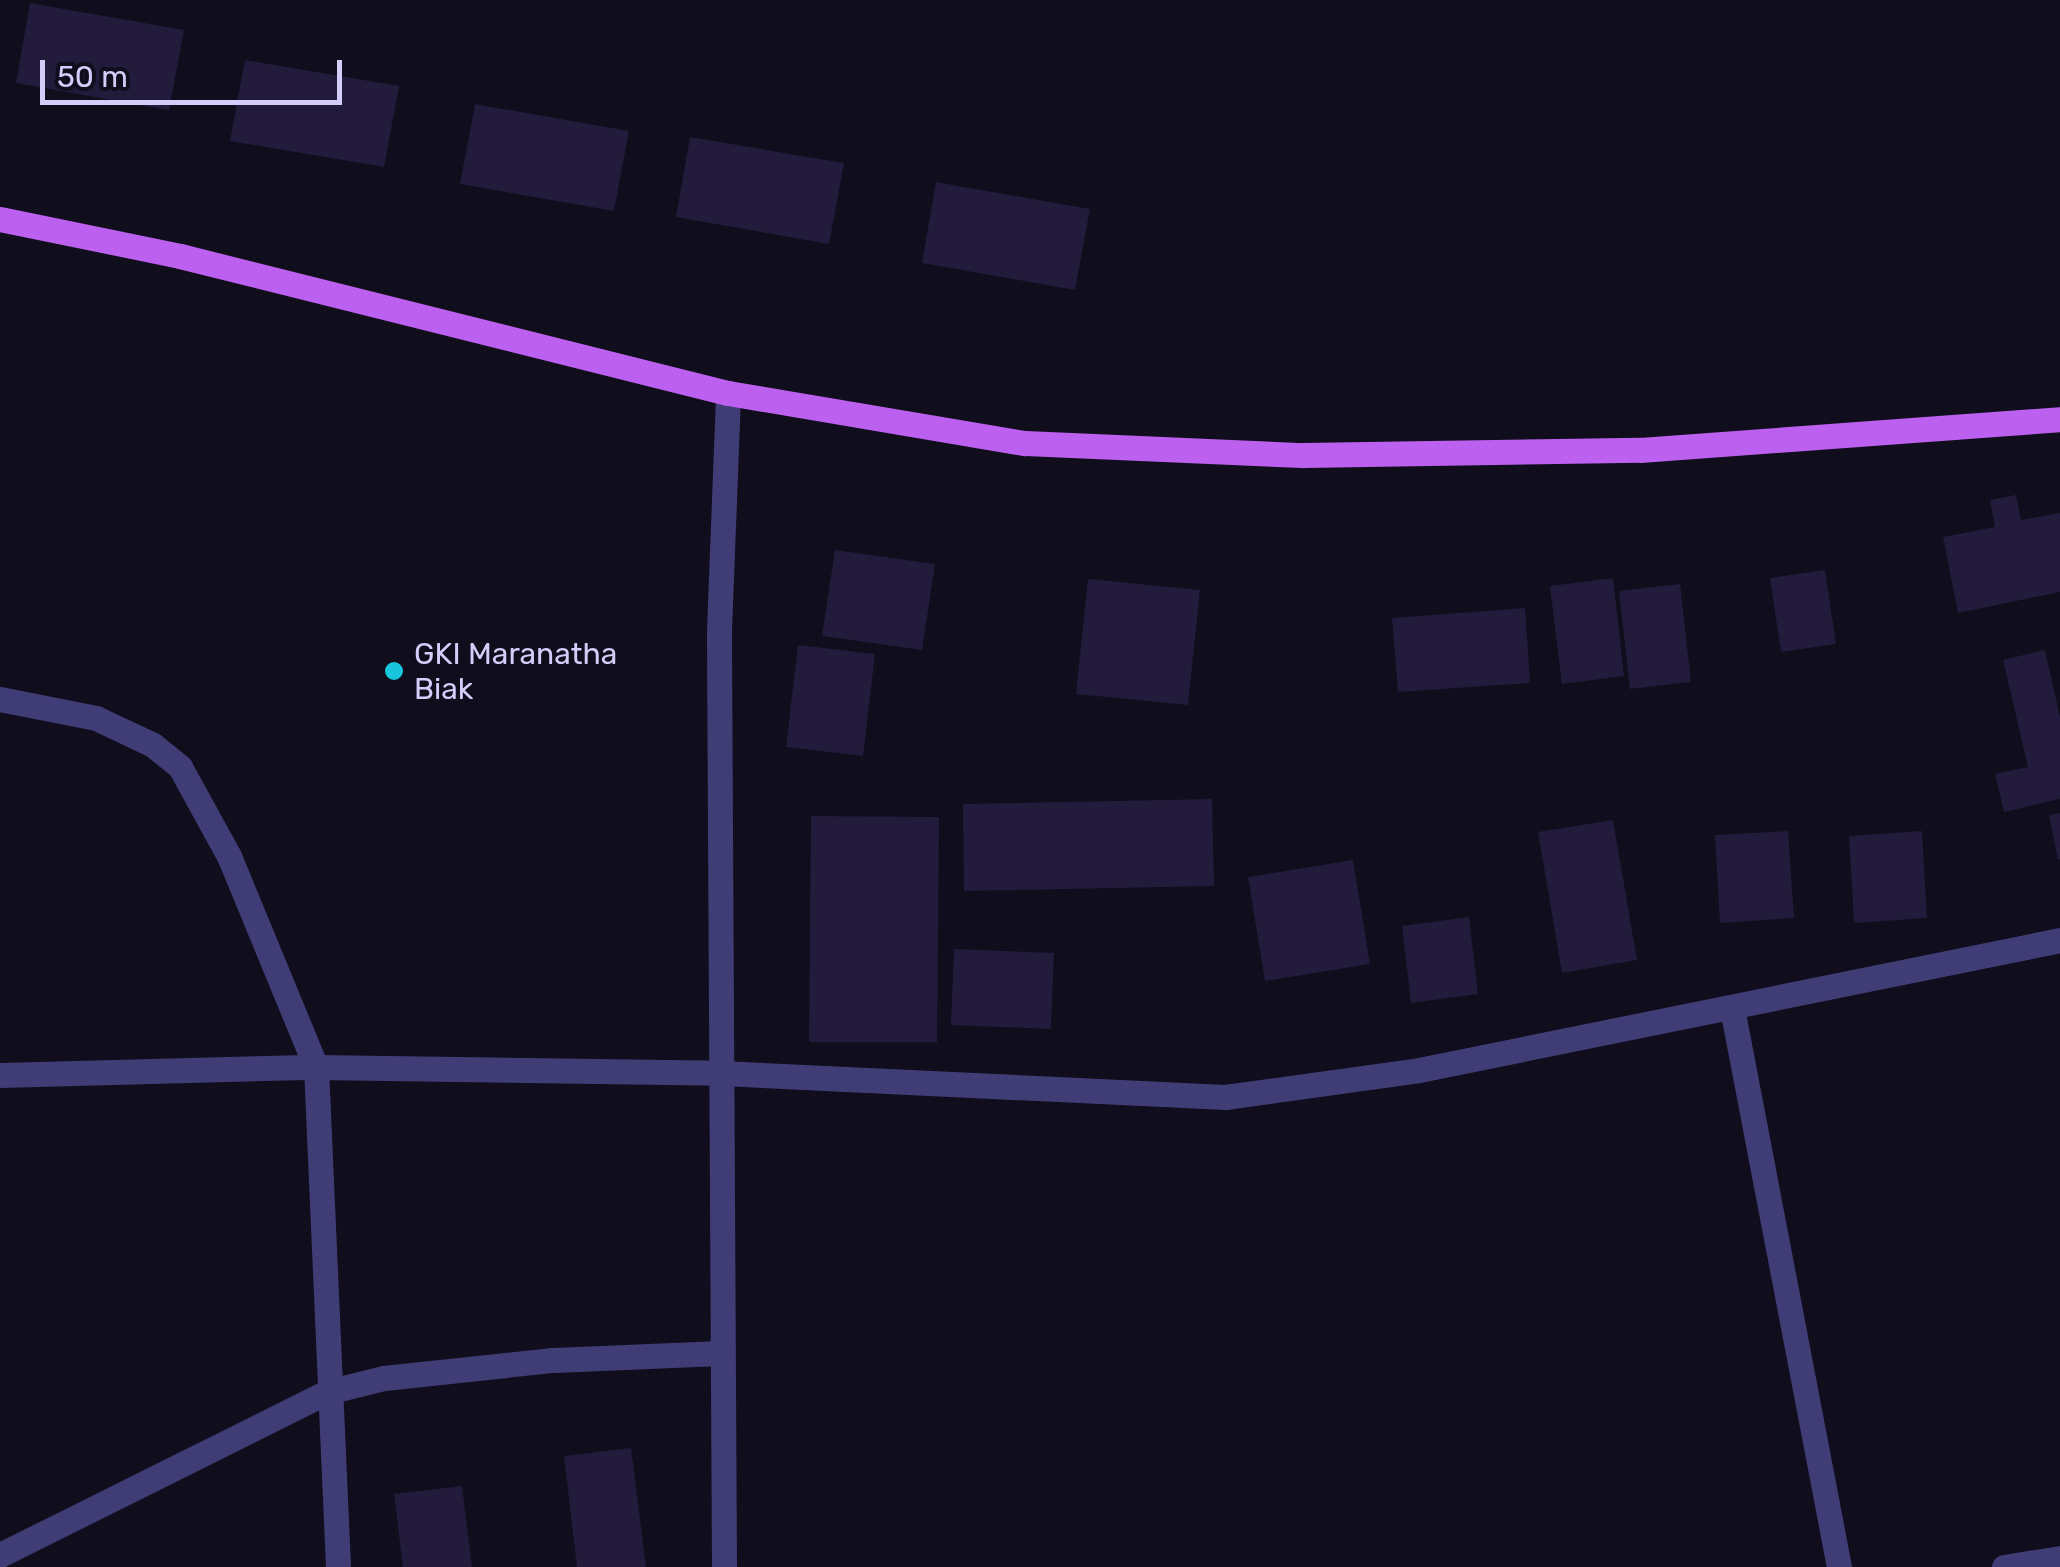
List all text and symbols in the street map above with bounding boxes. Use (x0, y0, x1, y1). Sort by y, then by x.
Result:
scale bar (45, 40, 348, 102)
text: 50 m (57, 59, 128, 95)
place label: GKI Maranatha Biak (414, 636, 617, 706)
marker: GKI Maranatha Biak (383, 660, 405, 682)

